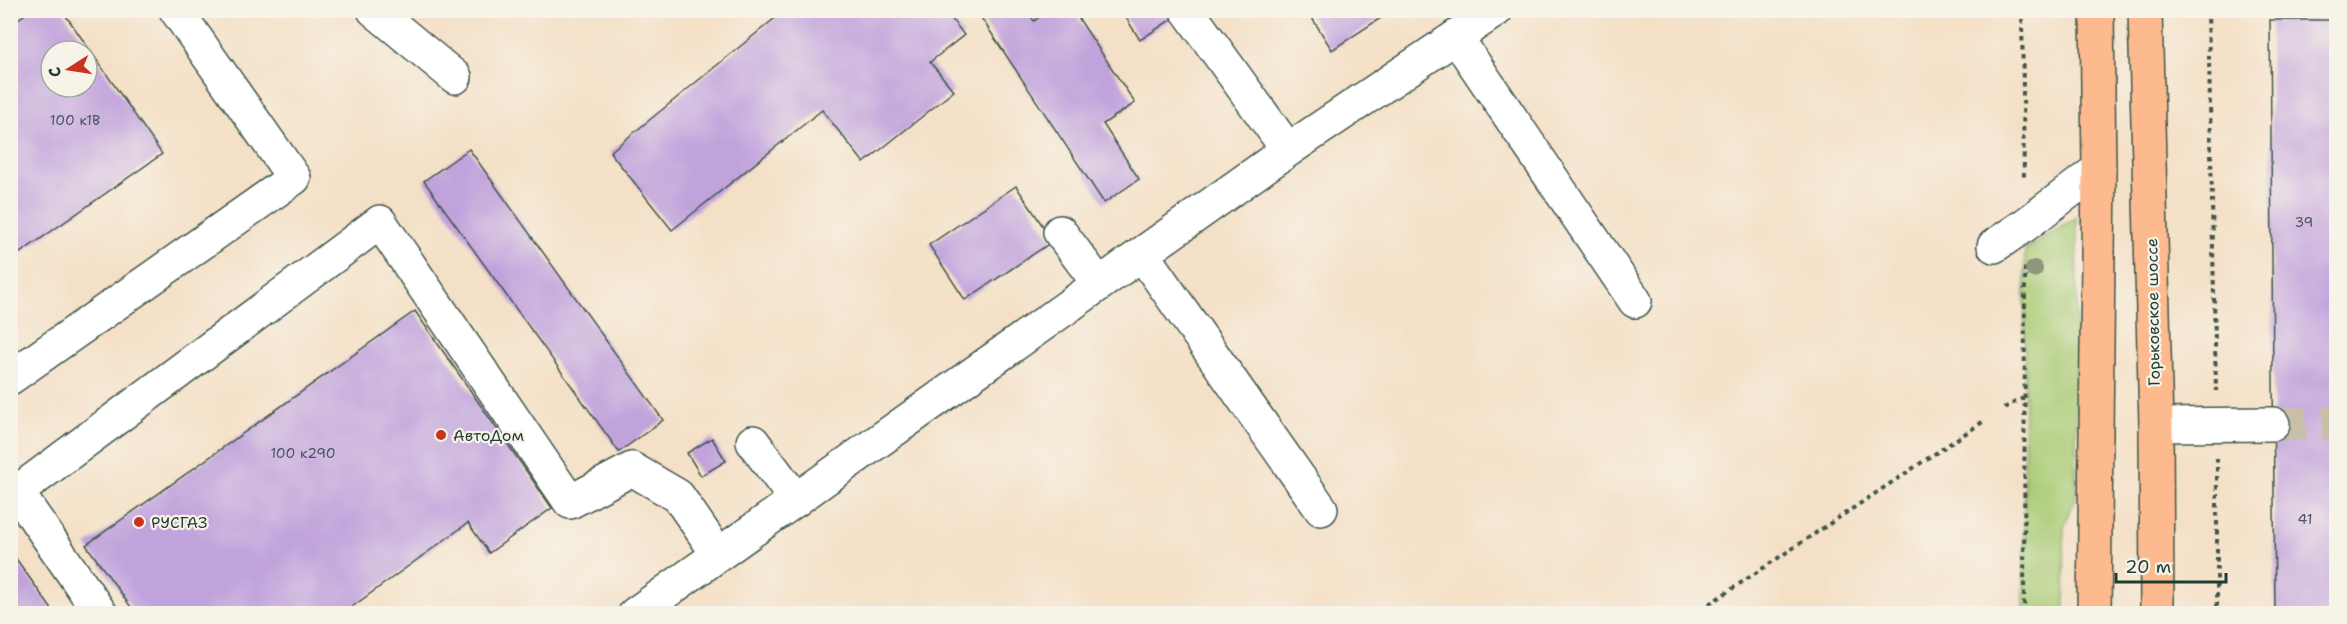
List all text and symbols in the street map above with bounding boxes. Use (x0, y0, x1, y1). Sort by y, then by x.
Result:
north arrow (39, 39, 99, 99)
text: С (43, 65, 66, 79)
house number: 100 к1В (50, 111, 100, 129)
house number: 39 (2295, 213, 2313, 231)
street label: Горьковское шоссе (2141, 238, 2165, 386)
place label: АвтоДом (453, 425, 524, 446)
marker: АвтоДом (434, 428, 448, 442)
house number: 100 к290 (270, 444, 336, 462)
house number: 41 (2298, 510, 2312, 528)
place label: РУСГАЗ (151, 512, 207, 533)
marker: РУСГАЗ (132, 515, 146, 529)
scale bar (2116, 546, 2226, 584)
text: 20 m (2125, 555, 2171, 579)

